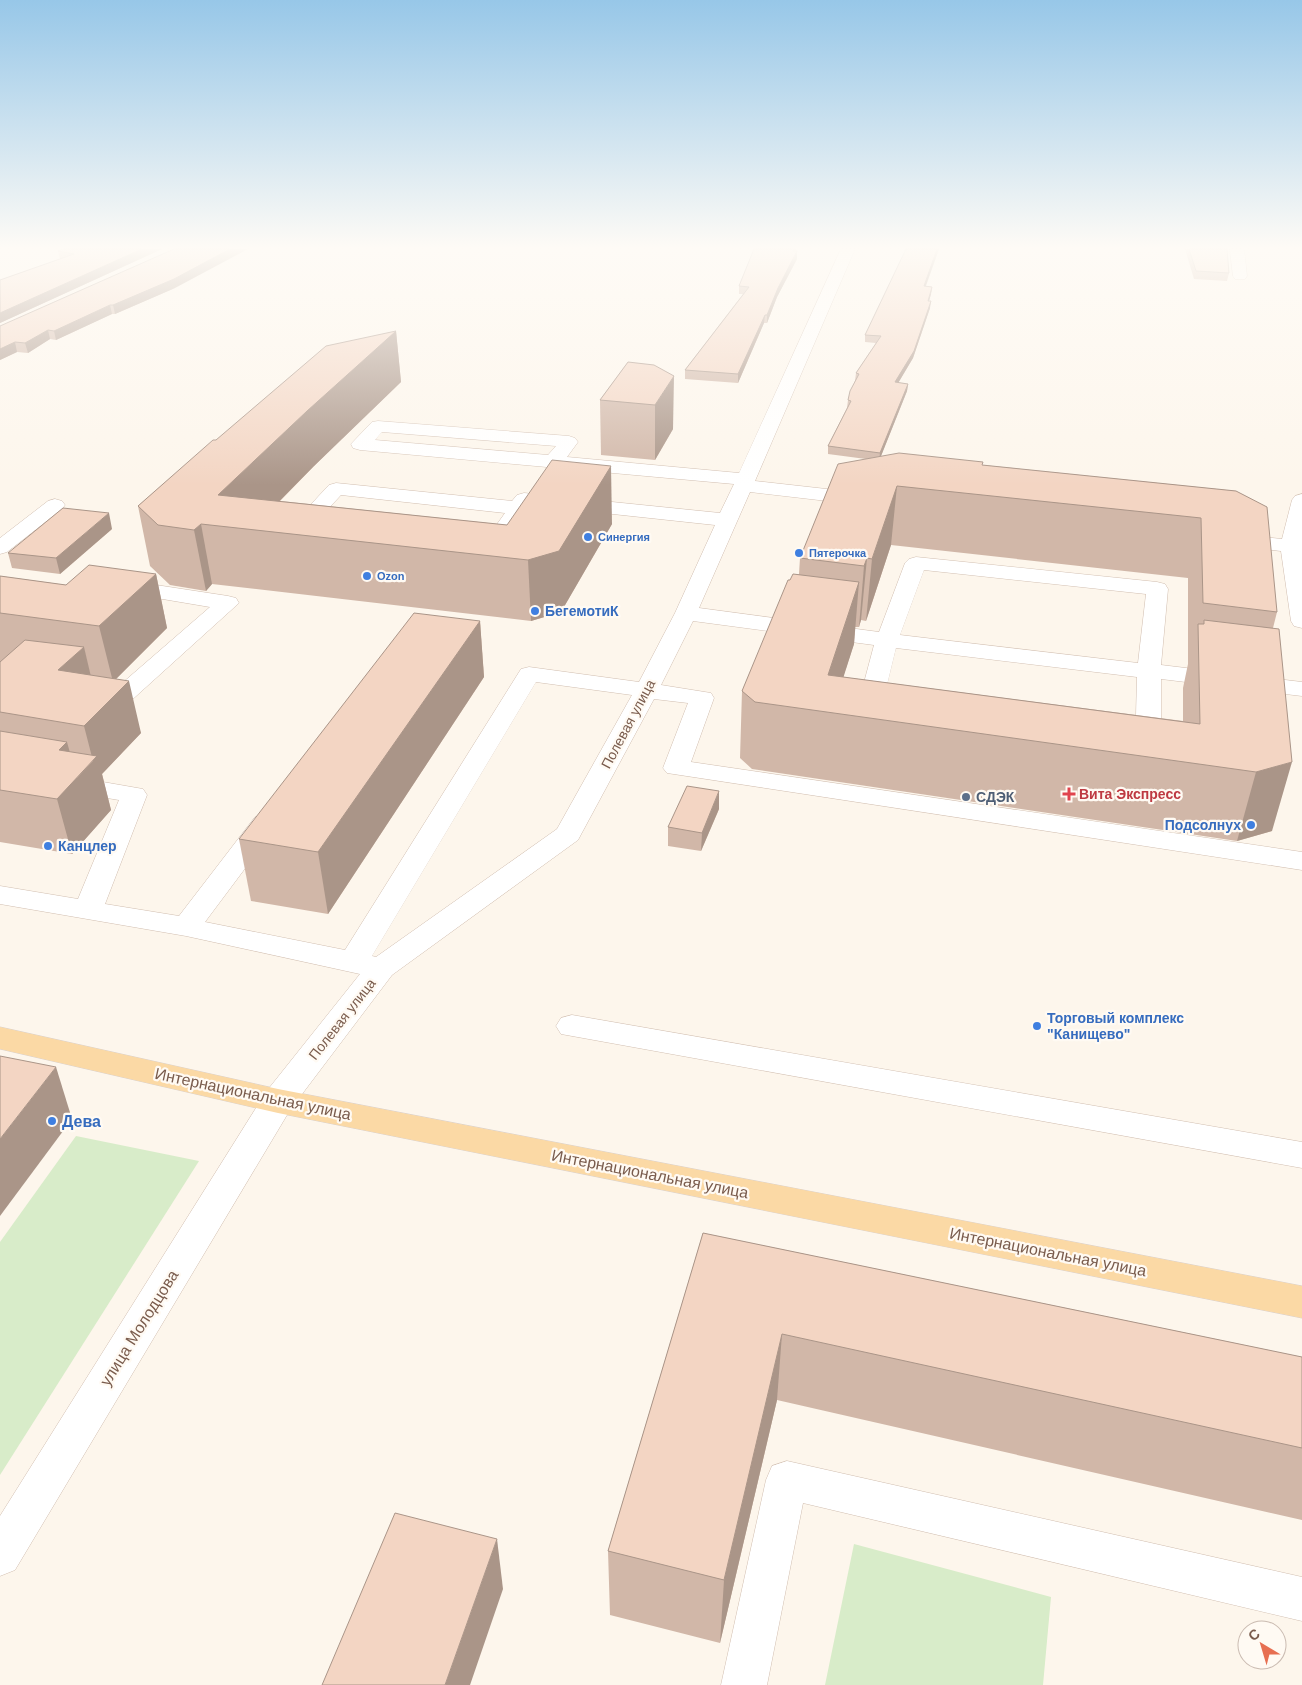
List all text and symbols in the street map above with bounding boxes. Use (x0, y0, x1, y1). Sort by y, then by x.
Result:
marker: Синергия (582, 531, 594, 543)
place label: Синергия (598, 531, 650, 543)
marker: Пятерочка (793, 547, 805, 559)
place label: Пятерочка (809, 547, 867, 559)
marker: Ozon (361, 570, 373, 582)
place label: Ozon (377, 570, 405, 582)
place label: БегемотиК (545, 603, 619, 619)
marker: БегемотиК (529, 605, 541, 617)
street label: Полевая улица (598, 677, 658, 771)
place label: Вита Экспресс (1079, 786, 1181, 802)
marker: Вита Экспресс (1063, 788, 1075, 800)
place label: СДЭК (976, 789, 1015, 805)
marker: СДЭК (960, 791, 972, 803)
place label: Подсолнух (1165, 817, 1241, 833)
marker: Подсолнух (1245, 819, 1257, 831)
place label: Канцлер (58, 838, 117, 854)
marker: Канцлер (42, 840, 54, 852)
street label: Полевая улица (305, 975, 379, 1063)
place label: Торговый комплекс "Канищево" (1047, 1010, 1184, 1042)
marker: Торговый комплекс "Канищево" (1031, 1020, 1043, 1032)
street label: Интернациональная улица (153, 1065, 353, 1123)
place label: Дева (62, 1113, 101, 1130)
marker: Дева (46, 1115, 58, 1127)
street label: Интернациональная улица (550, 1147, 750, 1201)
street label: Интернациональная улица (948, 1225, 1148, 1279)
street label: улица Молодцова (97, 1267, 181, 1389)
north arrow (1237, 1620, 1287, 1670)
text: С (1245, 1625, 1263, 1644)

